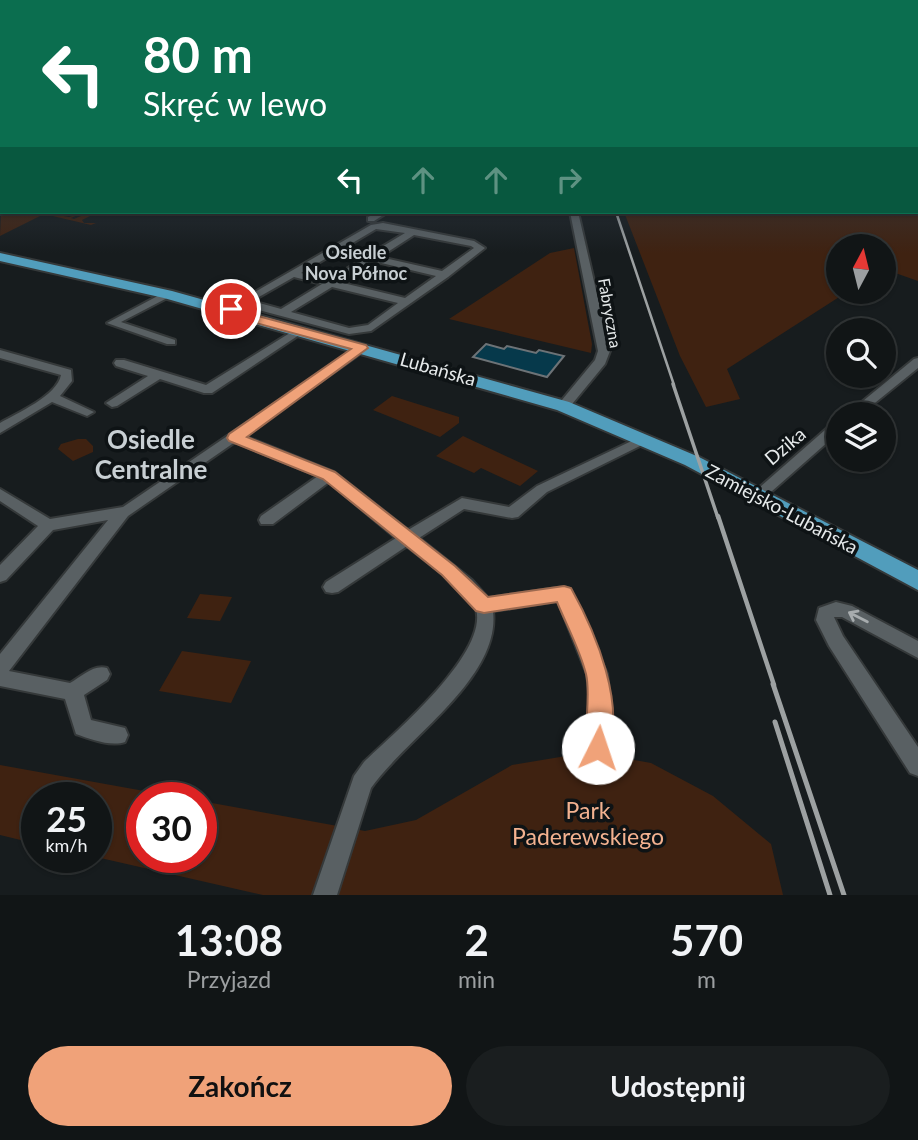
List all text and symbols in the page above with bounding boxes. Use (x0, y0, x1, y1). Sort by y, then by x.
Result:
text: 80 m (143, 25, 253, 83)
icon: left (28, 28, 119, 119)
text: Skręć w lewo (143, 84, 327, 123)
icon: left (331, 161, 369, 199)
icon: ahead (404, 161, 442, 199)
icon: ahead (477, 161, 515, 199)
icon: right (550, 161, 588, 199)
north arrow (826, 234, 896, 304)
map controls (826, 234, 896, 472)
district label: Osiedle Nova Północ (305, 241, 408, 284)
street label: Fabryczna (595, 277, 626, 349)
pin (201, 279, 261, 339)
icon: arrive (212, 290, 250, 328)
button: search (826, 318, 896, 388)
street label: Lubańska (398, 347, 479, 390)
button: layers (826, 402, 896, 472)
street label: Dzika (759, 422, 810, 469)
district label: Osiedle Centralne (95, 423, 207, 485)
street label: Zamiejsko-Lubańska (702, 459, 862, 558)
one-way arrow (848, 610, 869, 624)
position arrow (561, 711, 635, 785)
speed limit sign: 30 (126, 782, 217, 873)
park label: Park Paderewskiego (512, 796, 664, 850)
text: 25 (46, 797, 87, 839)
text: km/h (45, 834, 88, 856)
text: 13:08 (175, 915, 283, 965)
text: 2 (464, 915, 489, 965)
text: 570 (670, 915, 743, 965)
text: Przyjazd (187, 965, 271, 993)
text: min (458, 965, 495, 993)
text: m (697, 965, 716, 993)
button: Zakończ (28, 1046, 452, 1126)
button: Udostępnij (466, 1046, 890, 1126)

